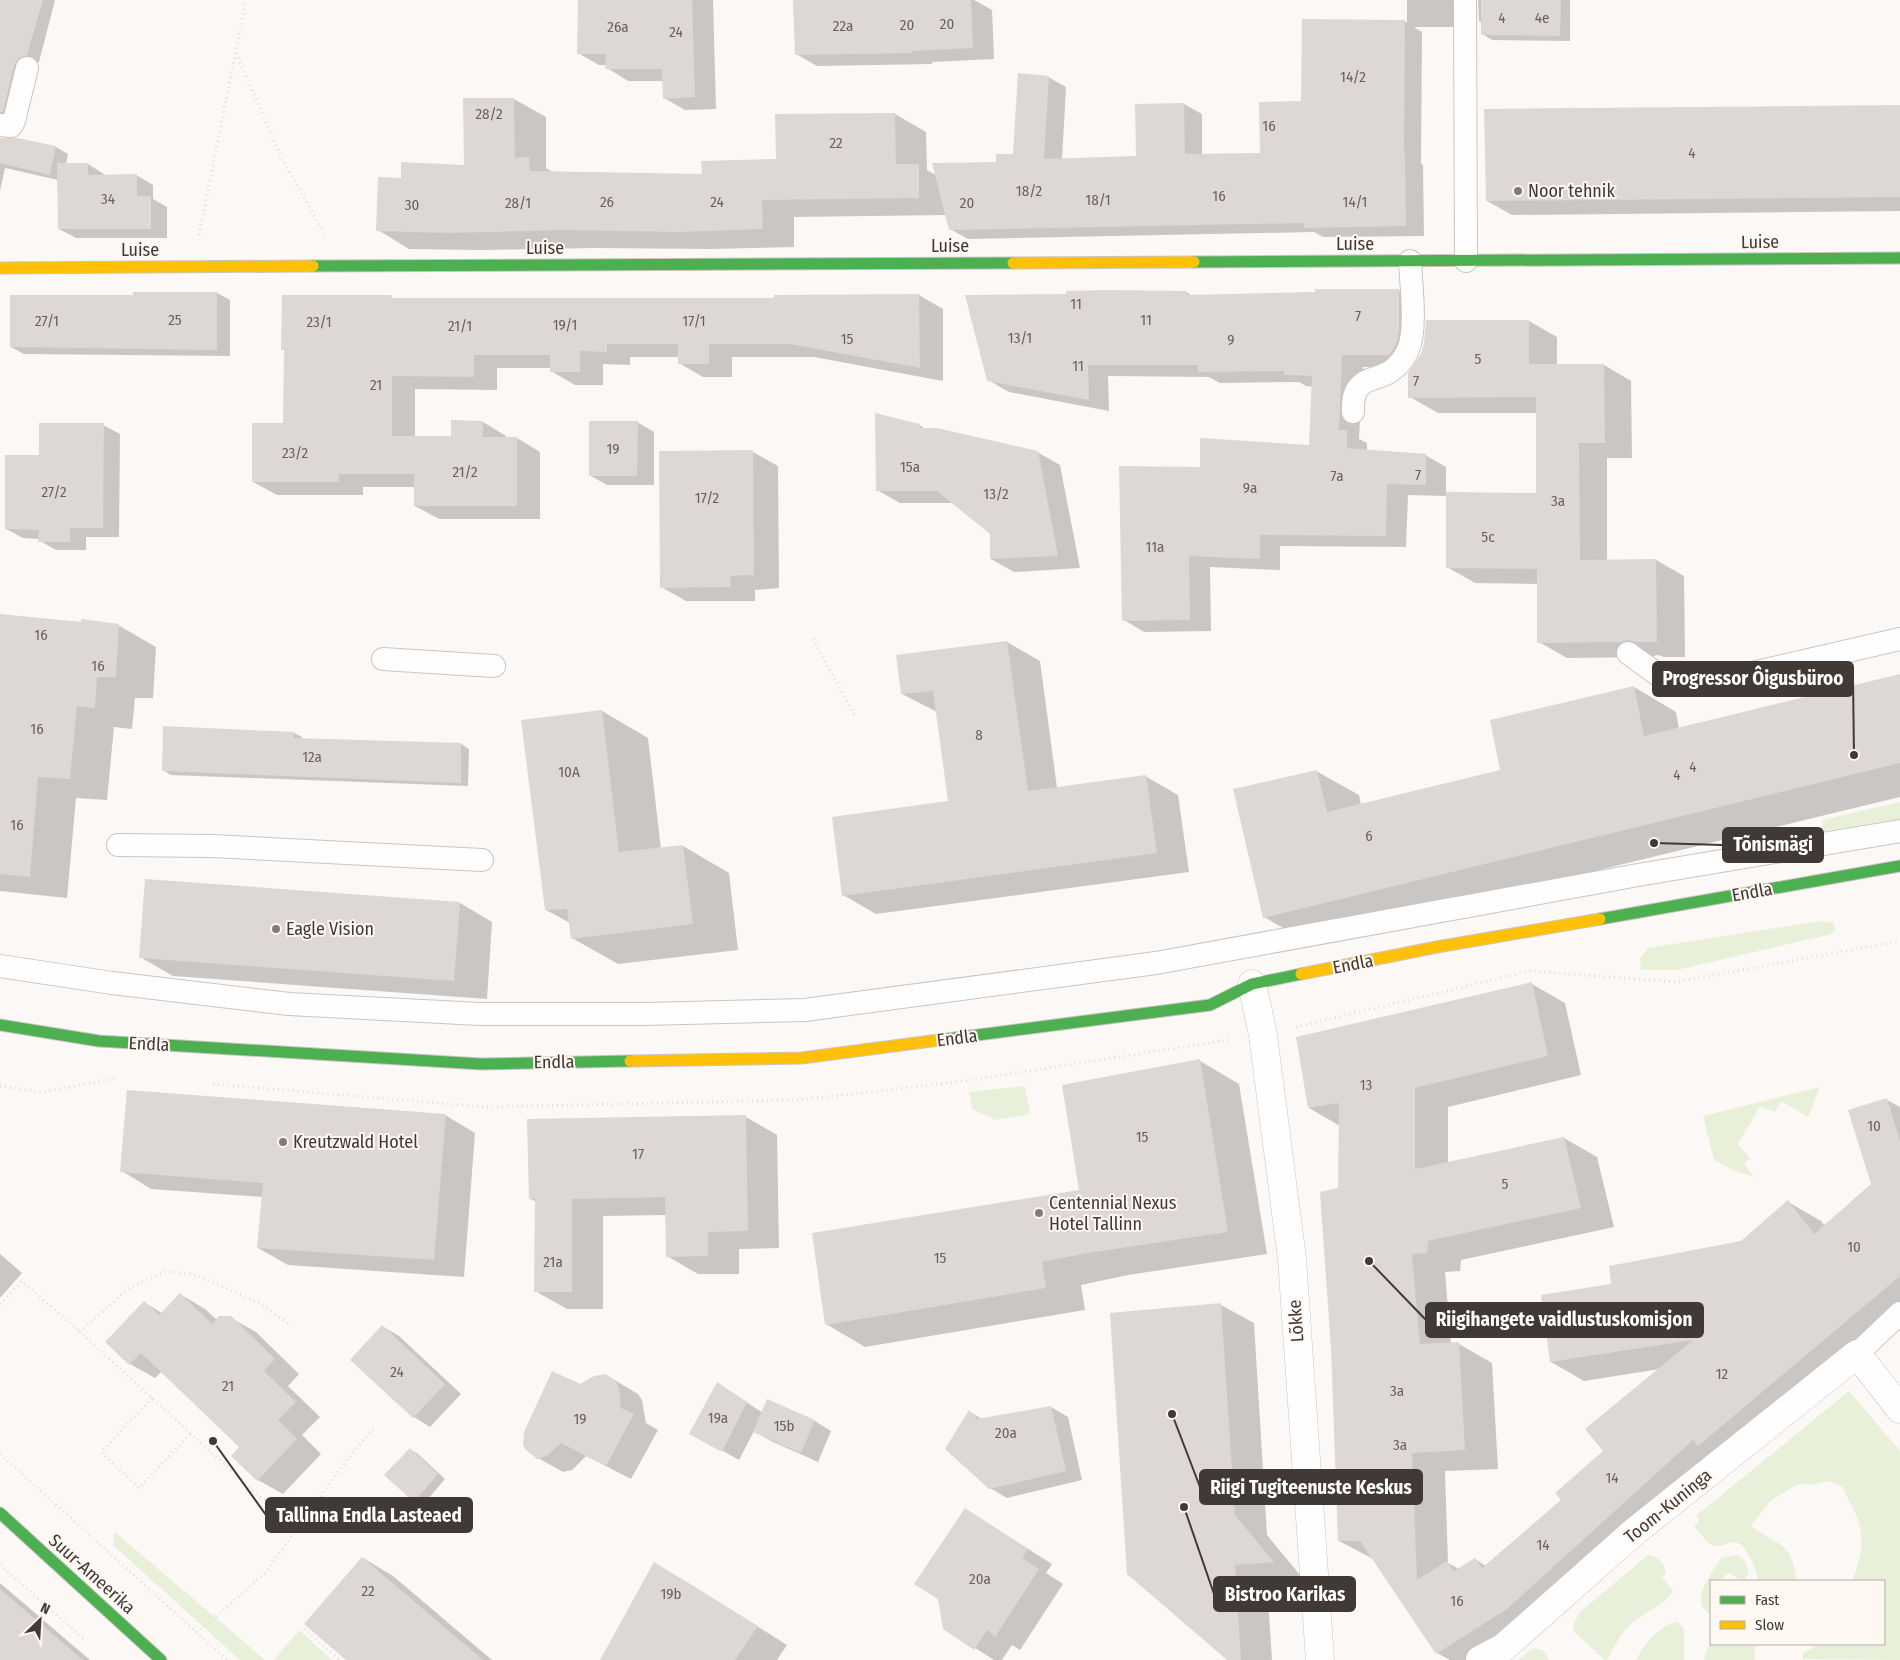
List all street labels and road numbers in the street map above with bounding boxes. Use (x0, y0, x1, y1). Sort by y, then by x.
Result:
street label: Luise (1741, 231, 1779, 253)
street label: Luise (1336, 233, 1374, 255)
street label: Luise (931, 235, 969, 257)
street label: Luise (526, 237, 564, 259)
street label: Luise (121, 239, 159, 261)
street label: Endla (1730, 878, 1774, 906)
street label: Endla (1331, 949, 1375, 979)
street label: Endla (935, 1025, 979, 1051)
street label: Endla (128, 1032, 170, 1056)
street label: Endla (533, 1051, 575, 1073)
street label: Lõkke (1284, 1299, 1308, 1343)
street label: Toom-Kuninga (1620, 1464, 1716, 1548)
street label: Suur-Ameerika (44, 1529, 140, 1619)

